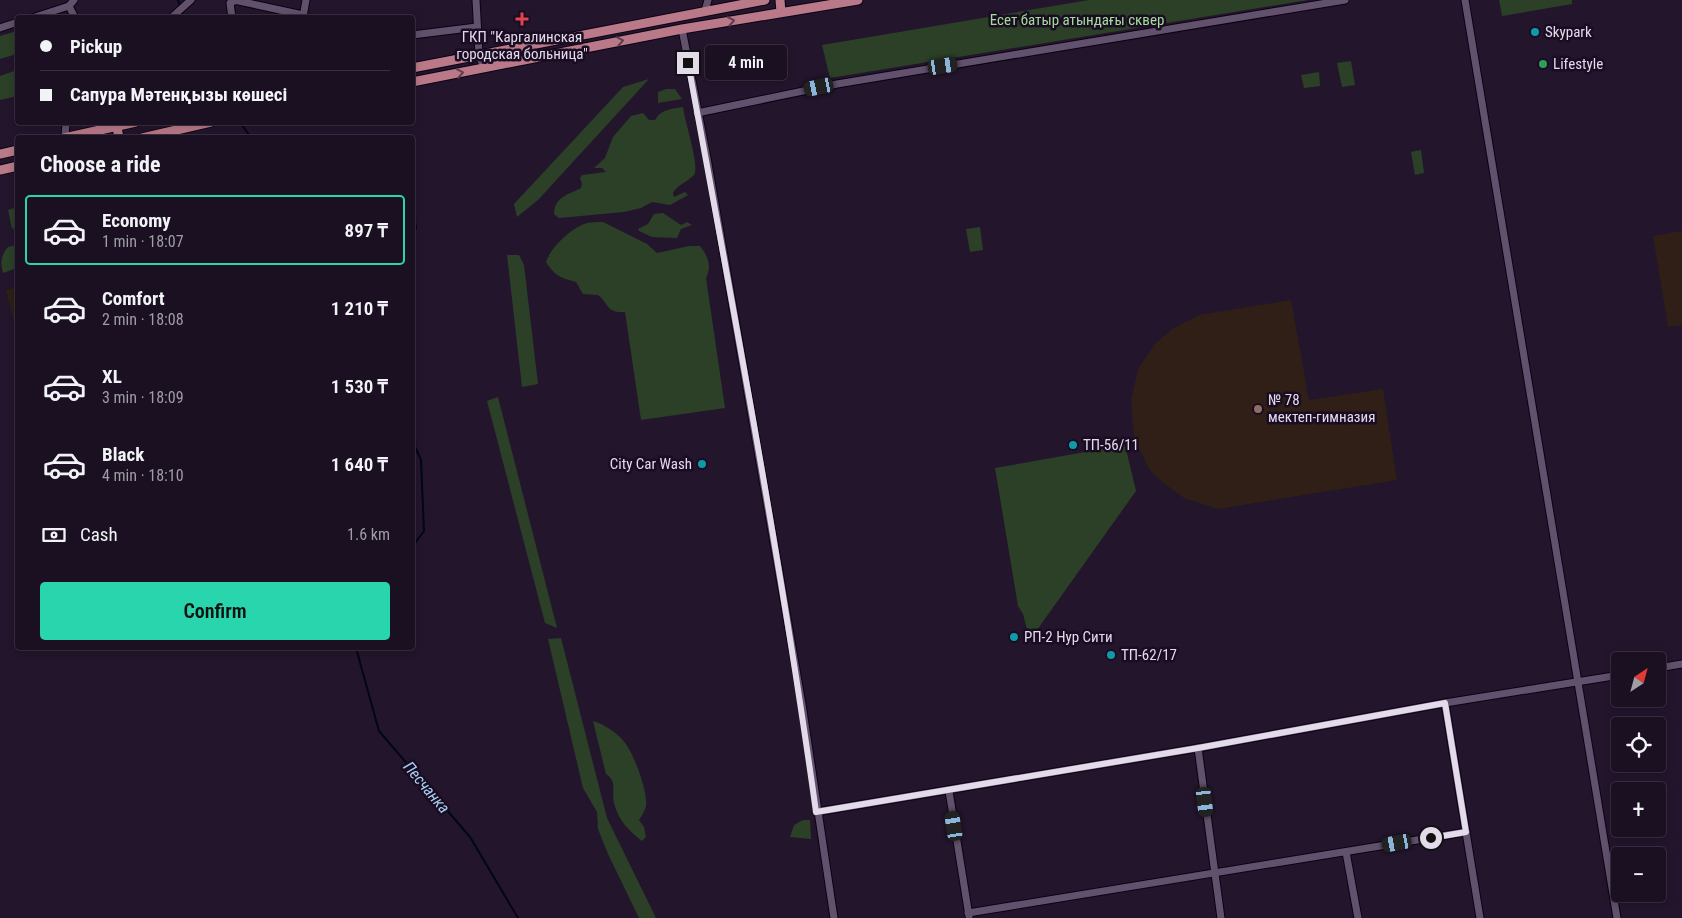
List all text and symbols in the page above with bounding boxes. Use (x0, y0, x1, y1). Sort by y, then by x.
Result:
park label: Есет батыр атындағы сквер (990, 11, 1164, 29)
marker: ГКП "Каргалинская городская больница" (515, 12, 529, 26)
one-way arrow (726, 16, 735, 26)
place label: Skypark (1545, 23, 1592, 41)
marker: Skypark (1529, 26, 1541, 38)
place label: ГКП "Каргалинская городская больница" (456, 28, 588, 63)
text: Pickup (70, 35, 122, 58)
one-way arrow (615, 37, 624, 47)
callout: 4 min (706, 46, 788, 80)
route end (677, 52, 699, 74)
text: 4 min (728, 53, 764, 72)
place label: Lifestyle (1553, 55, 1603, 73)
car (927, 56, 958, 76)
marker: Lifestyle (1537, 58, 1549, 70)
one-way arrow (456, 68, 465, 78)
car (802, 77, 835, 97)
text: Сапура Мәтенқызы көшесі (70, 83, 287, 106)
text: Choose a ride (40, 152, 161, 177)
icon: car (42, 208, 87, 253)
text: Economy (102, 209, 171, 232)
text: 897 ₸ (345, 219, 388, 242)
text: 1 min · 18:07 (102, 232, 184, 251)
icon: car (42, 286, 87, 331)
text: Comfort (102, 287, 165, 310)
text: 1 210 ₸ (331, 297, 388, 320)
text: 2 min · 18:08 (102, 310, 184, 329)
icon: car (42, 364, 87, 409)
text: XL (102, 365, 122, 388)
text: 1 530 ₸ (331, 375, 388, 398)
text: 3 min · 18:09 (102, 388, 184, 407)
place label: № 78 мектеп-гимназия (1268, 391, 1375, 426)
marker: № 78 мектеп-гимназия (1252, 403, 1264, 415)
place label: ТП-56/11 (1083, 436, 1139, 454)
marker: ТП-56/11 (1067, 439, 1079, 451)
icon: car (42, 442, 87, 487)
text: Black (102, 443, 144, 466)
text: 1 640 ₸ (331, 453, 388, 476)
place label: City Car Wash (610, 455, 692, 473)
marker: City Car Wash (696, 458, 708, 470)
text: 4 min · 18:10 (102, 466, 184, 485)
icon: cash (40, 521, 68, 549)
text: Cash (80, 523, 118, 546)
text: 1.6 km (347, 525, 390, 544)
button: Confirm (40, 582, 390, 640)
place label: РП-2 Нур Сити (1024, 628, 1113, 646)
marker: РП-2 Нур Сити (1008, 631, 1020, 643)
place label: ТП-62/17 (1121, 646, 1177, 664)
marker: ТП-62/17 (1105, 649, 1117, 661)
north arrow (1611, 652, 1666, 708)
map controls (1611, 652, 1666, 902)
button: locate (1611, 717, 1666, 772)
water label: Песчанка (399, 758, 454, 817)
button: + (1611, 782, 1666, 837)
car (1195, 786, 1214, 818)
car (944, 810, 963, 842)
route start (1420, 827, 1442, 849)
car (1380, 833, 1413, 853)
button: − (1611, 847, 1666, 902)

